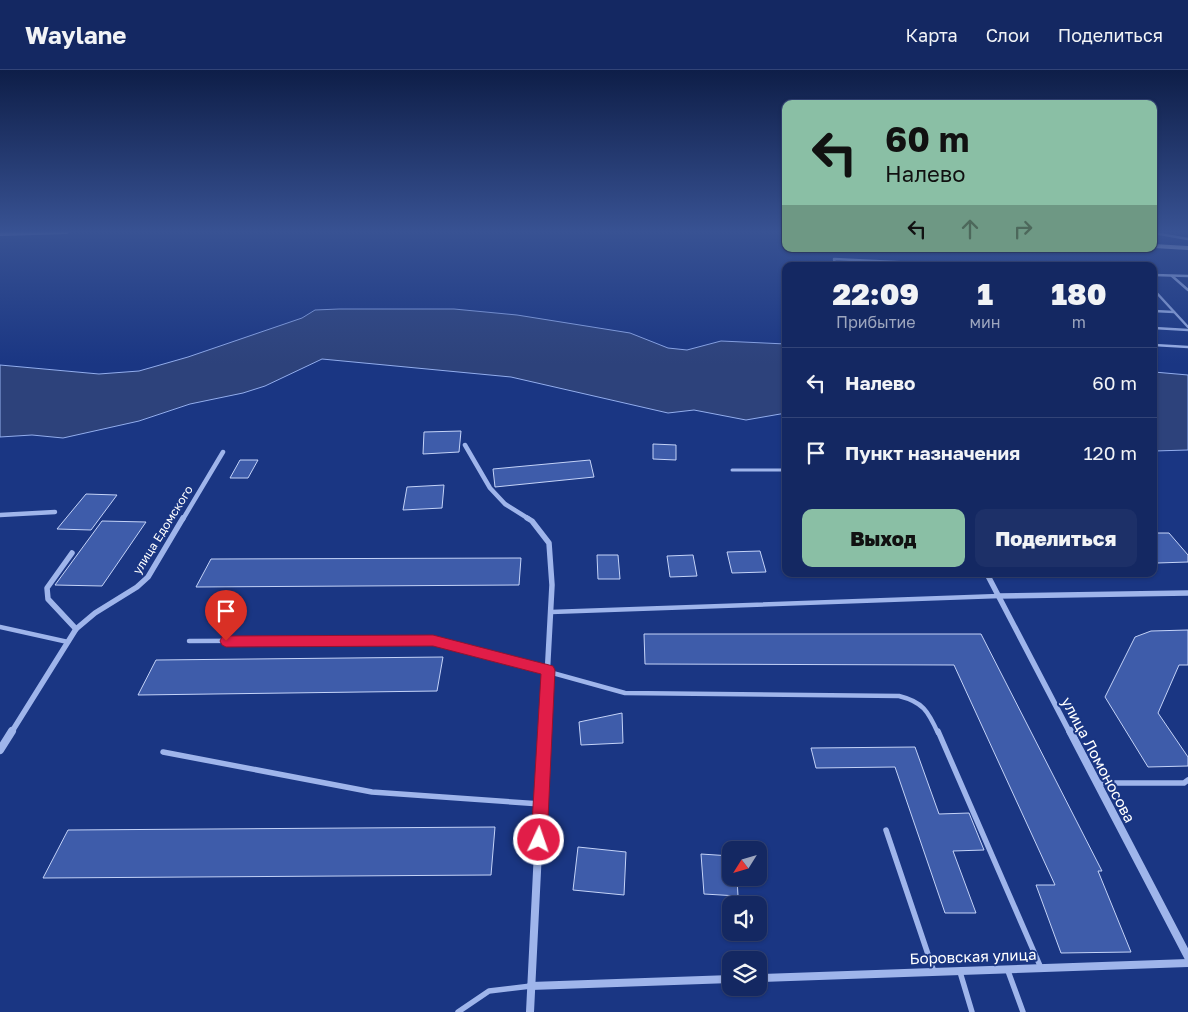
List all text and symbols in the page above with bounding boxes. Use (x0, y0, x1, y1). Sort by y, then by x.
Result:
text: Waylane (25, 20, 126, 49)
text: Карта (906, 24, 958, 46)
text: Слои (986, 24, 1030, 46)
text: Поделиться (1058, 24, 1163, 46)
text: 60 m (885, 118, 969, 160)
icon: left (802, 120, 867, 185)
text: Налево (885, 160, 965, 187)
icon: left (903, 215, 931, 243)
icon: ahead (956, 215, 984, 243)
icon: right (1009, 215, 1037, 243)
text: 22:09 (833, 276, 919, 312)
text: 1 (977, 276, 993, 312)
text: 180 (1051, 276, 1106, 312)
text: Прибытие (836, 312, 916, 332)
text: мин (970, 312, 1001, 332)
text: m (1072, 312, 1086, 332)
icon: left (802, 369, 830, 397)
text: Налево (845, 371, 915, 394)
text: 60 m (1092, 371, 1137, 394)
icon: arrive (802, 439, 830, 467)
text: Пункт назначения (845, 441, 1020, 464)
text: 120 m (1083, 441, 1137, 464)
street label: улица Едомского (129, 483, 196, 577)
button: Выход (802, 509, 965, 567)
button: Поделиться (975, 509, 1137, 567)
pin (205, 590, 247, 641)
icon: arrive (212, 597, 240, 625)
street label: улица Ломоносова (1058, 694, 1140, 825)
position arrow (512, 813, 564, 865)
north arrow (722, 841, 768, 886)
map controls (722, 841, 767, 996)
button: sound (722, 896, 767, 941)
street label: Боровская улица (909, 945, 1037, 967)
button: layers (722, 951, 767, 996)

